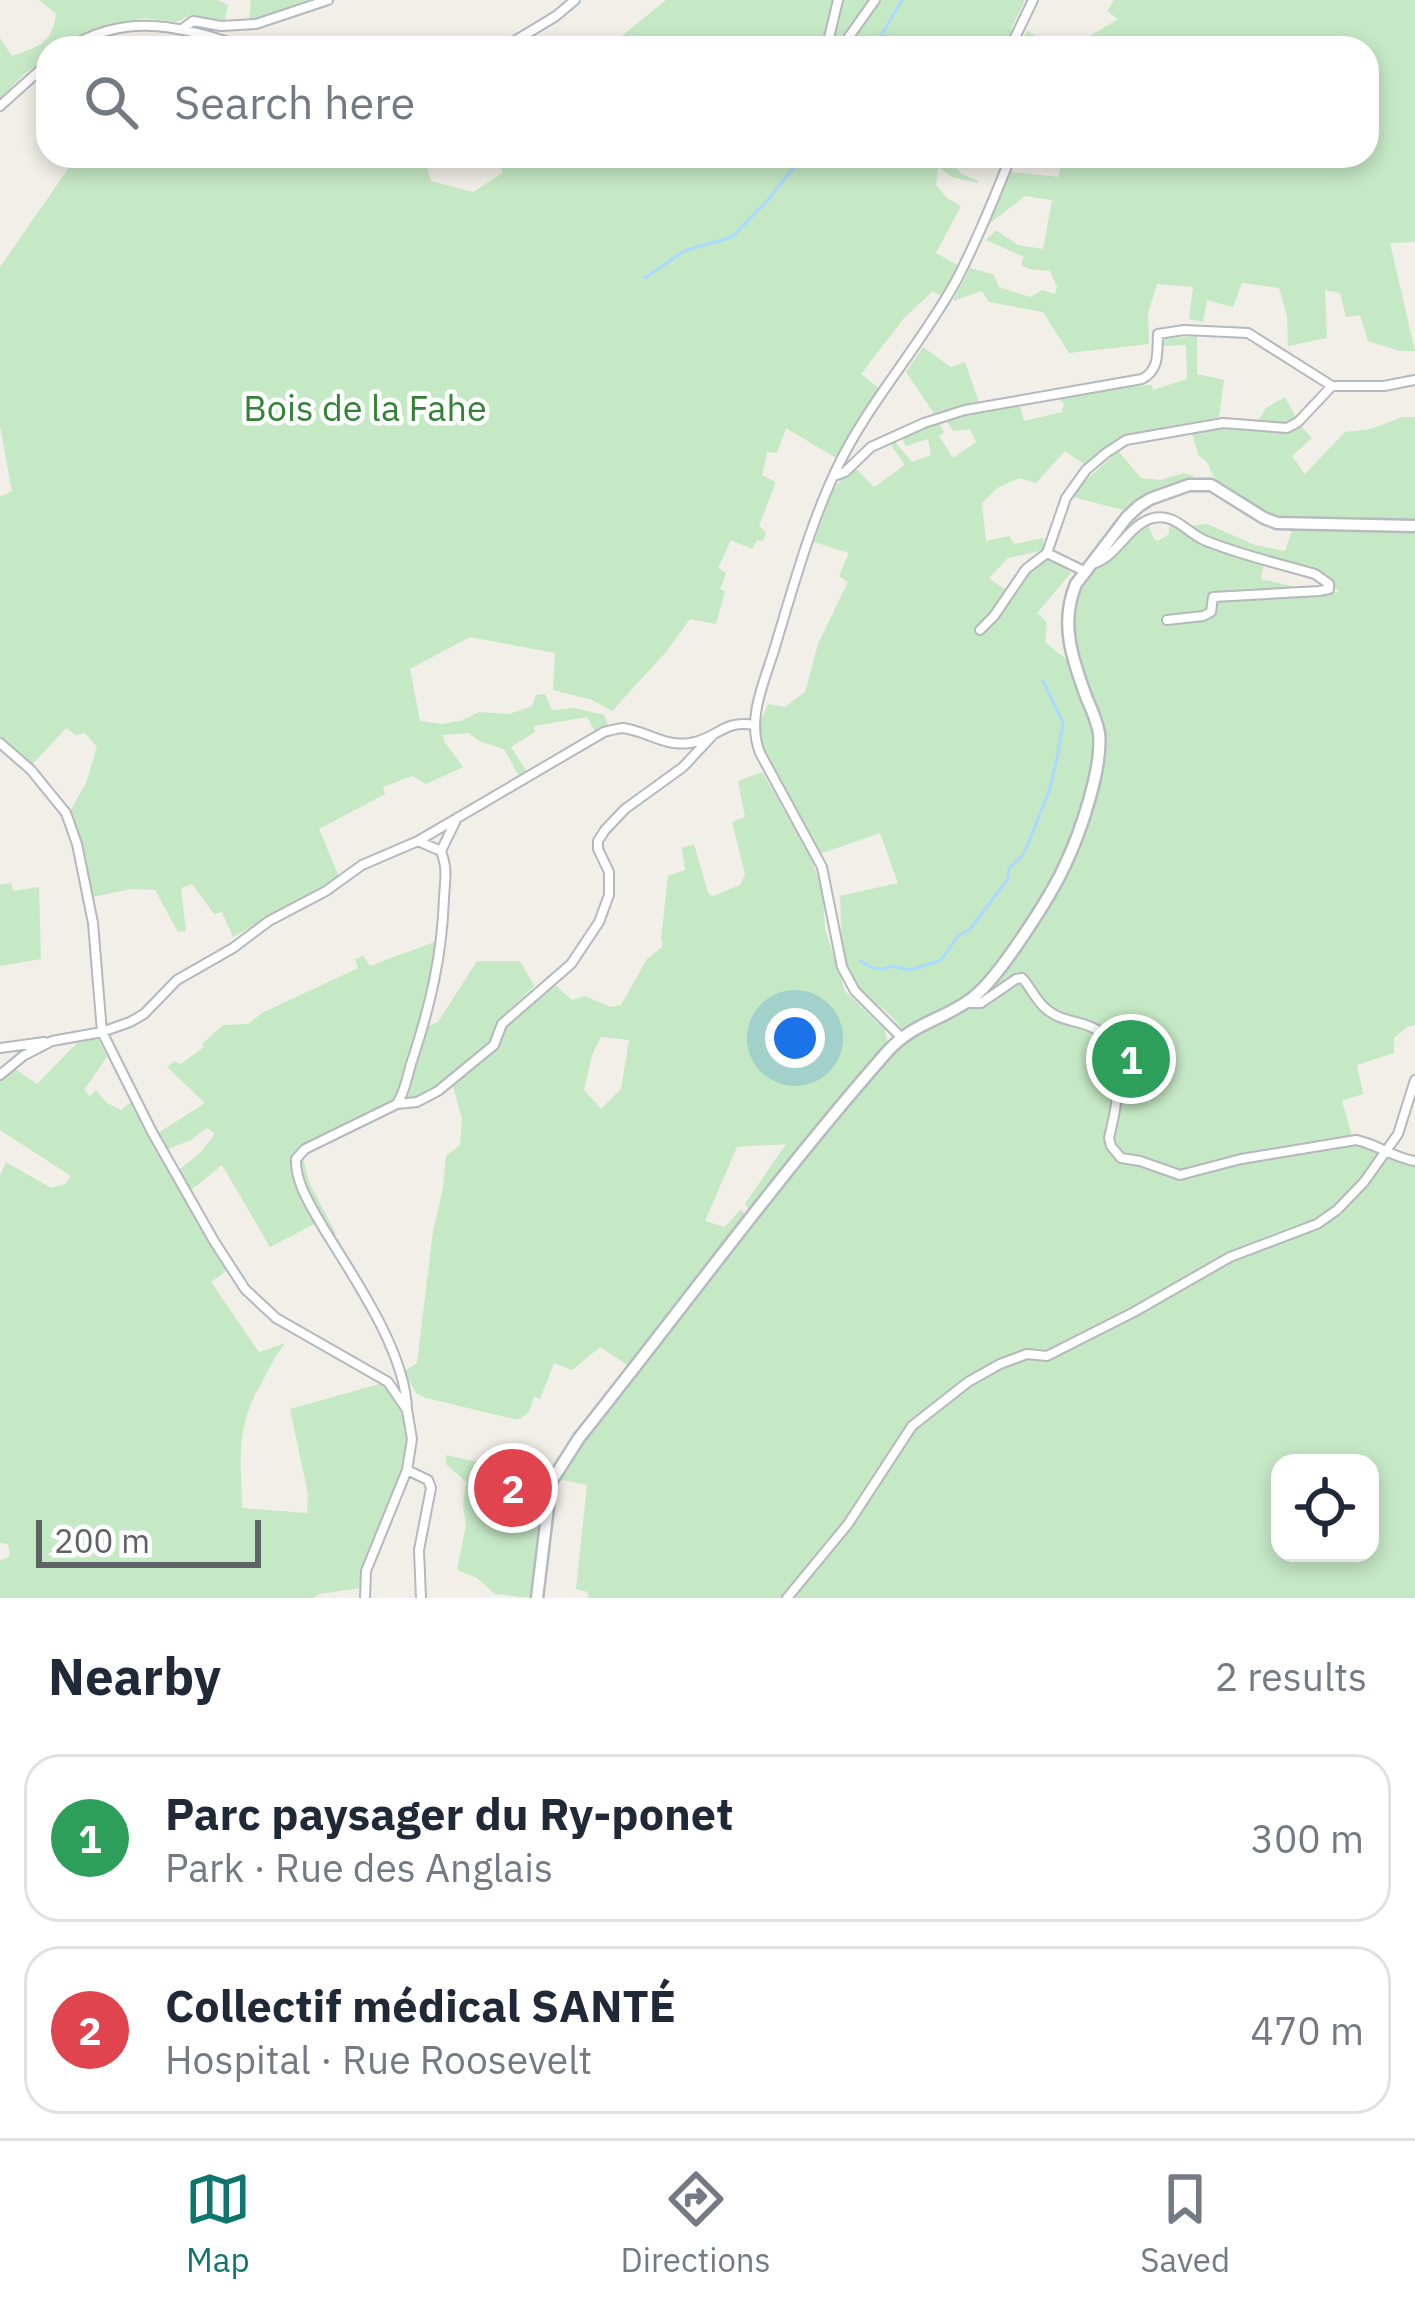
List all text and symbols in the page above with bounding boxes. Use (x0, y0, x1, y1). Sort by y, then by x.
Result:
search box (36, 36, 1379, 168)
icon: search (78, 69, 144, 135)
text: Search here (174, 73, 415, 131)
park label: Bois de la Fahe (243, 384, 487, 431)
your location (765, 1008, 825, 1068)
pin: 1 (1092, 1014, 1170, 1104)
pin: 2 (474, 1443, 552, 1533)
map controls (1271, 1454, 1379, 1562)
button: locate (1271, 1454, 1379, 1562)
scale bar (36, 1514, 261, 1567)
text: 200 m (54, 1519, 150, 1562)
text: Nearby (48, 1643, 221, 1709)
text: 2 results (1215, 1651, 1367, 1702)
text: Parc paysager du Ry-ponet (165, 1784, 733, 1842)
text: 1 (78, 1813, 102, 1864)
text: 300 m (1251, 1813, 1364, 1864)
text: Park · Rue des Anglais (165, 1842, 553, 1893)
text: Collectif médical SANTÉ (165, 1976, 676, 2034)
text: 2 (78, 2005, 102, 2056)
text: 470 m (1251, 2005, 1364, 2056)
text: Hospital · Rue Roosevelt (165, 2034, 592, 2085)
tab: Map (185, 2166, 251, 2281)
tab: Directions (621, 2166, 771, 2281)
tab: Saved (1140, 2166, 1230, 2281)

